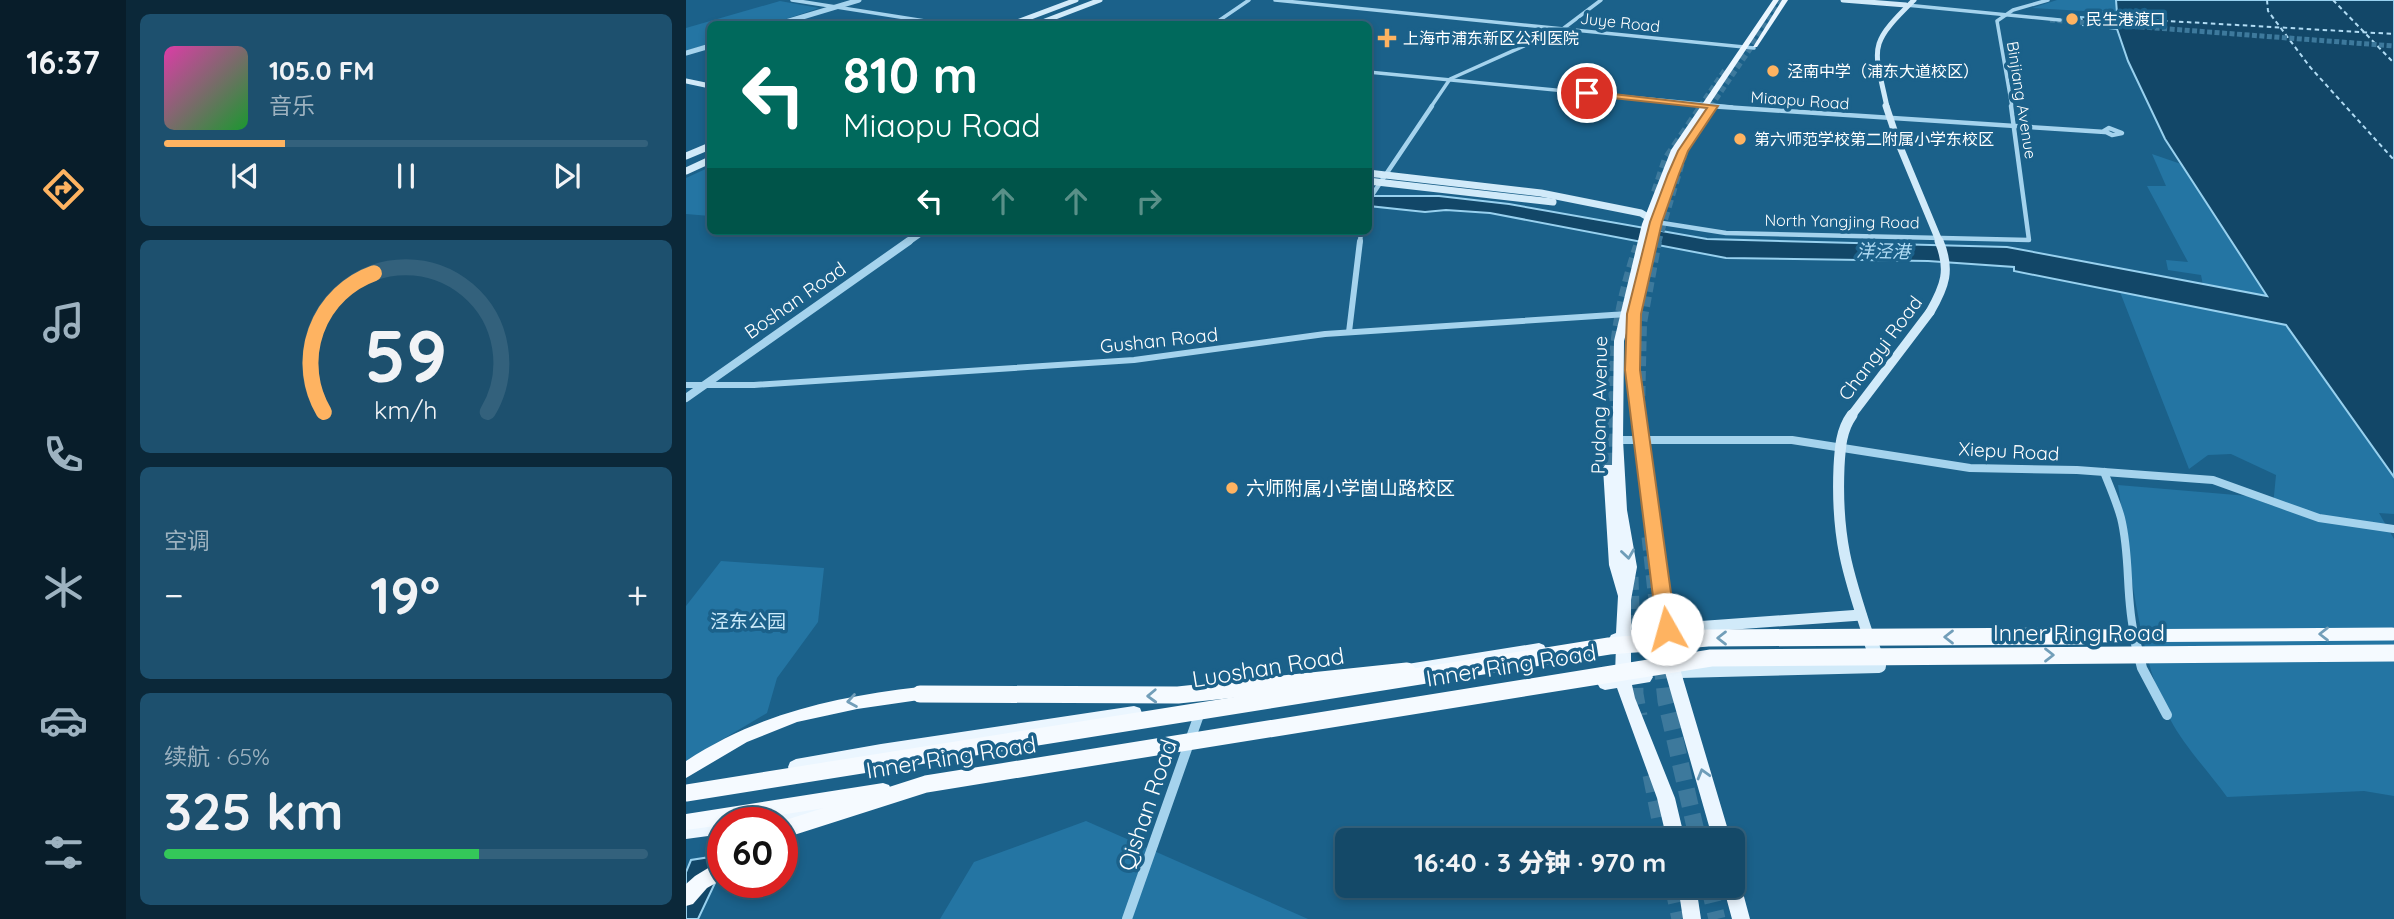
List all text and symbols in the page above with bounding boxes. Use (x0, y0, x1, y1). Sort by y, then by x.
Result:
street label: Juye Road (1579, 8, 1661, 36)
place label: 民生港渡口 (2086, 9, 2166, 29)
marker: 民生港渡口 (2064, 11, 2080, 27)
marker: 上海市浦东新区公利医院 (1377, 28, 1397, 48)
place label: 上海市浦东新区公利医院 (1403, 28, 1579, 48)
street label: Binjiang Avenue (2003, 40, 2041, 160)
text: 16:37 (26, 42, 100, 82)
text: 810 m (843, 44, 978, 105)
icon: left (728, 49, 819, 140)
text: 105.0 FM (269, 54, 375, 87)
place label: 泾南中学（浦东大道校区） (1787, 61, 1979, 81)
pin (1557, 63, 1617, 123)
marker: 泾南中学（浦东大道校区） (1765, 63, 1781, 79)
icon: arrive (1568, 74, 1606, 112)
street label: Miaopu Road (1750, 87, 1850, 113)
text: 音乐 (269, 91, 315, 120)
text: Miaopu Road (843, 105, 1041, 145)
place label: 第六师范学校第二附属小学东校区 (1754, 129, 1994, 149)
marker: 第六师范学校第二附属小学东校区 (1732, 131, 1748, 147)
icon: previous (226, 157, 264, 195)
icon: pause (387, 157, 425, 195)
icon: next (548, 157, 586, 195)
icon: directions (39, 165, 88, 214)
icon: left (911, 182, 949, 220)
icon: ahead (984, 182, 1022, 220)
icon: ahead (1057, 182, 1095, 220)
icon: right (1130, 182, 1168, 220)
street label: North Yangjing Road (1764, 210, 1920, 232)
water label: 洋泾港 (1856, 239, 1913, 263)
street label: Boshan Road (740, 256, 850, 344)
street label: Changyi Road (1833, 291, 1927, 405)
icon: music (39, 298, 88, 347)
text: 59 (364, 310, 448, 401)
street label: Gushan Road (1099, 322, 1219, 358)
street label: Pudong Avenue (1586, 336, 1612, 474)
text: km/h (374, 394, 438, 425)
icon: phone (39, 430, 88, 479)
street label: Xiepu Road (1958, 436, 2060, 466)
place label: 六师附属小学崮山路校区 (1246, 476, 1455, 500)
marker: 六师附属小学崮山路校区 (1224, 480, 1240, 496)
text: 空调 (164, 526, 210, 555)
one-way arrow (1620, 548, 1635, 559)
text: 19° (370, 562, 440, 627)
icon: climate (39, 563, 88, 612)
text: − (164, 571, 184, 619)
text: + (627, 571, 648, 619)
position arrow (1630, 592, 1704, 666)
park label: 泾东公园 (710, 609, 786, 633)
street label: Inner Ring Road (1993, 618, 2165, 647)
one-way arrow (2318, 626, 2328, 642)
one-way arrow (1943, 629, 1954, 644)
one-way arrow (1716, 630, 1726, 646)
street label: Inner Ring Road (1424, 637, 1598, 693)
street label: Luoshan Road (1190, 641, 1346, 693)
one-way arrow (2044, 647, 2055, 663)
one-way arrow (1146, 688, 1157, 704)
one-way arrow (846, 693, 858, 708)
icon: car (39, 696, 88, 745)
street label: Inner Ring Road (864, 729, 1038, 785)
street label: Qishan Road (1111, 735, 1183, 875)
text: 续航 · 65% (164, 742, 270, 771)
one-way arrow (1696, 769, 1711, 781)
text: 325 km (164, 778, 344, 843)
speed limit sign: 60 (707, 807, 798, 898)
icon: filters (39, 828, 88, 877)
text: 16:40 · 3 分钟 · 970 m (1414, 846, 1666, 879)

